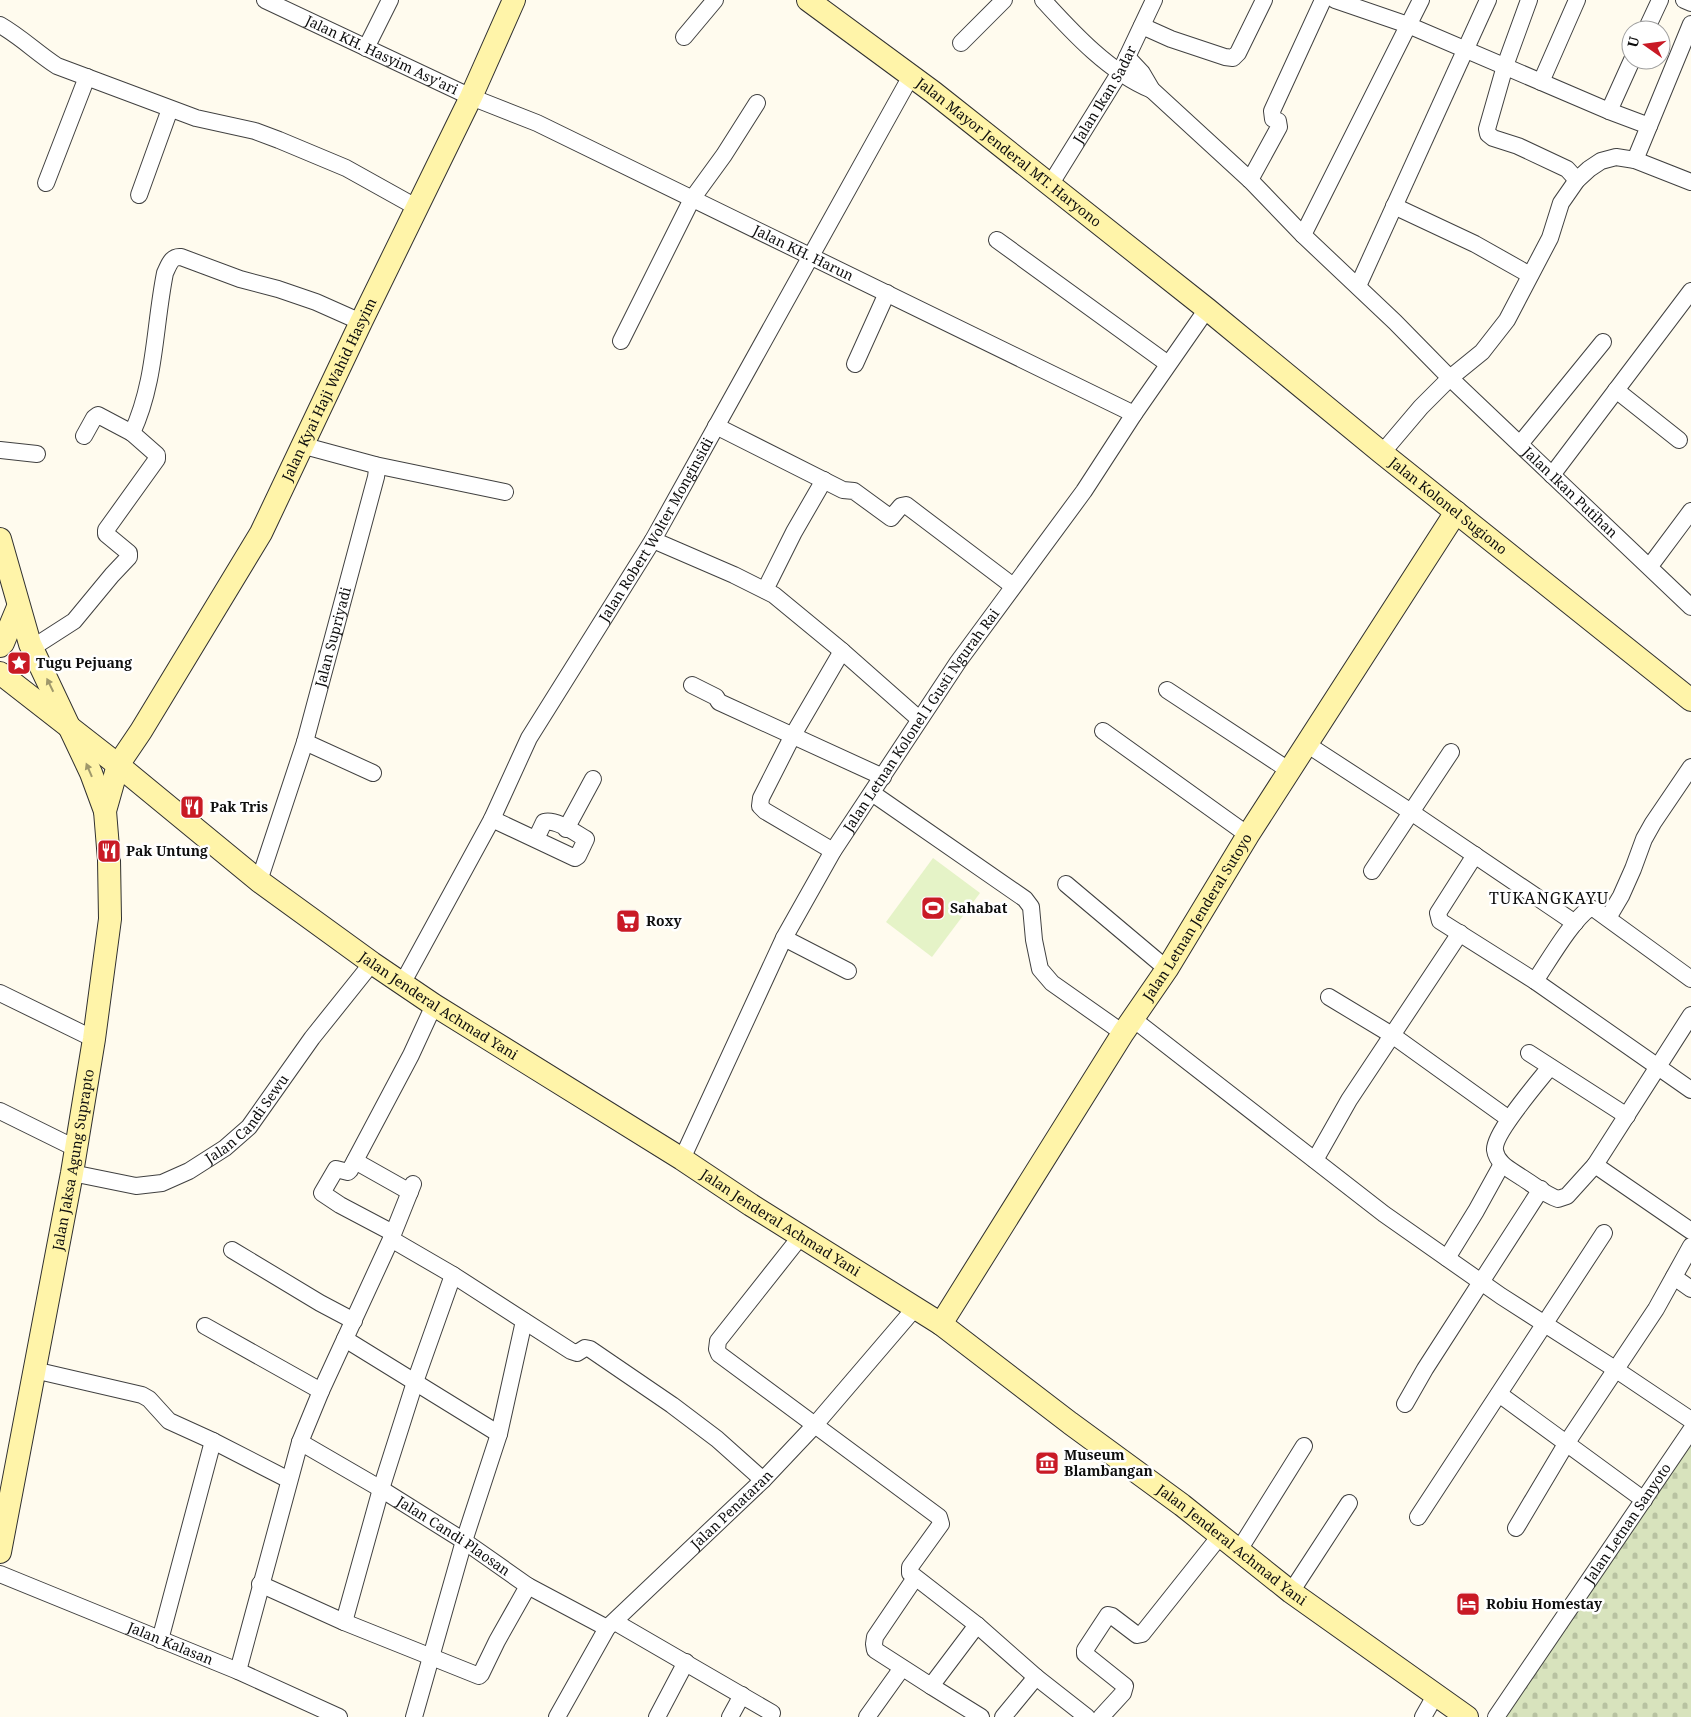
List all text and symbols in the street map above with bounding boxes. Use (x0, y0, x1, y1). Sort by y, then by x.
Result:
street label: Jalan KH. Hasyim Asy'ari (302, 10, 462, 99)
north arrow (1621, 20, 1671, 70)
text: U (1622, 34, 1644, 49)
street label: Jalan Ikan Sadar (1068, 42, 1140, 147)
street label: Jalan Mayor Jenderal MT. Haryono (912, 72, 1106, 231)
street label: Jalan KH. Harun (749, 219, 857, 285)
street label: Jalan Kyai Haji Wahid Hasyim (277, 295, 380, 485)
street label: Jalan Robert Wolter Monginsidi (594, 434, 717, 626)
street label: Jalan Ikan Putihan (1518, 441, 1622, 542)
street label: Jalan Kolonel Sugiono (1385, 452, 1511, 558)
street label: Jalan Supriyadi (310, 584, 355, 690)
street label: Jalan Letnan Kolonel I Gusti Ngurah Rai (838, 604, 1003, 836)
place icon: Tugu Pejuang (6, 650, 32, 676)
place label: Tugu Pejuang (36, 653, 132, 672)
one-way arrow (46, 678, 54, 692)
one-way arrow (85, 763, 93, 777)
restaurant icon: Pak Tris (179, 794, 205, 820)
place label: Pak Tris (210, 797, 268, 816)
street label: Jalan Letnan Jenderal Sutoyo (1137, 830, 1256, 1005)
restaurant icon: Pak Untung (96, 838, 122, 864)
place label: Pak Untung (126, 841, 208, 860)
district label: TUKANGKAYU (1489, 887, 1609, 909)
sports icon: Sahabat (920, 895, 946, 921)
place label: Sahabat (950, 898, 1008, 917)
supermarket icon: Roxy (615, 908, 641, 934)
place label: Roxy (646, 911, 683, 930)
street label: Jalan Jenderal Achmad Yani (355, 946, 522, 1064)
street label: Jalan Jaksa Agung Suprapto (47, 1068, 98, 1253)
street label: Jalan Candi Sewu (200, 1070, 292, 1168)
street label: Jalan Jenderal Achmad Yani (697, 1164, 865, 1280)
place label: Museum Blambangan (1064, 1445, 1153, 1480)
museum icon: Museum Blambangan (1034, 1450, 1060, 1476)
street label: Jalan Letnan Sanyoto (1579, 1459, 1675, 1588)
street label: Jalan Penataran (685, 1466, 777, 1554)
street label: Jalan Jenderal Achmad Yani (1152, 1479, 1311, 1610)
street label: Jalan Candi Plaosan (393, 1491, 514, 1580)
hotel icon: Robiu Homestay (1455, 1591, 1481, 1617)
place label: Robiu Homestay (1486, 1594, 1603, 1613)
street label: Jalan Kalasan (124, 1617, 216, 1669)

